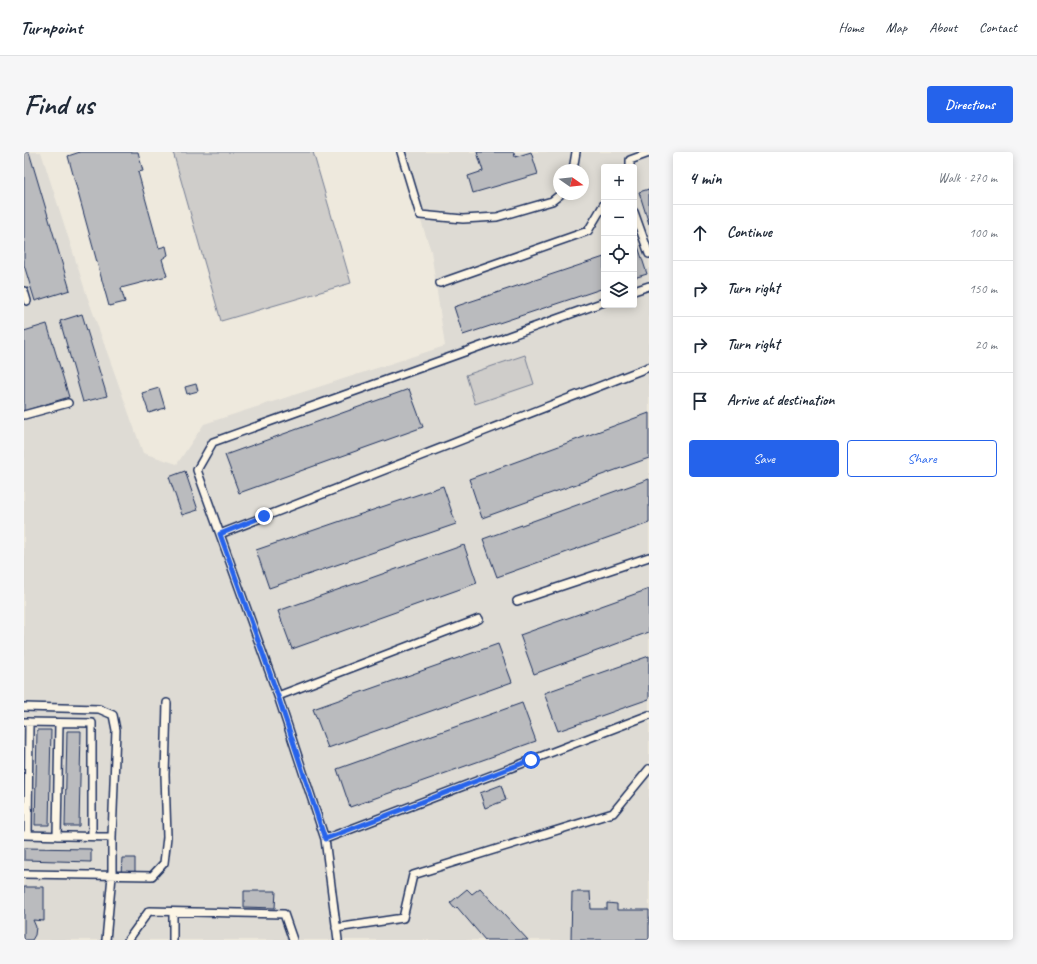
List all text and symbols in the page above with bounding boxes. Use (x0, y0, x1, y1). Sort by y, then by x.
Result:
text: Turnpoint (20, 16, 82, 40)
text: Home (838, 19, 864, 36)
text: Map (886, 19, 907, 36)
text: About (929, 19, 957, 36)
text: Contact (979, 19, 1017, 36)
button: Directions (927, 86, 1013, 123)
text: Find us (24, 87, 94, 122)
north arrow (553, 164, 589, 200)
map controls (601, 164, 637, 308)
button: + (601, 164, 637, 200)
text: 4 min (689, 168, 722, 189)
text: Walk · 270 m (938, 170, 997, 186)
button: − (601, 200, 637, 236)
icon: ahead (689, 222, 711, 244)
text: Continue (727, 223, 772, 242)
text: 100 m (969, 225, 997, 241)
button: locate (601, 236, 637, 272)
button: layers (601, 272, 637, 308)
icon: right (689, 278, 711, 300)
text: Turn right (727, 279, 780, 298)
text: 150 m (969, 281, 997, 297)
icon: right (689, 334, 711, 356)
text: Turn right (727, 335, 780, 354)
text: 20 m (975, 337, 997, 353)
icon: arrive (689, 390, 711, 412)
text: Arrive at destination (727, 391, 834, 410)
button: Save (689, 440, 839, 477)
button: Share (847, 440, 997, 477)
route end (255, 507, 273, 525)
route start (522, 751, 540, 769)

